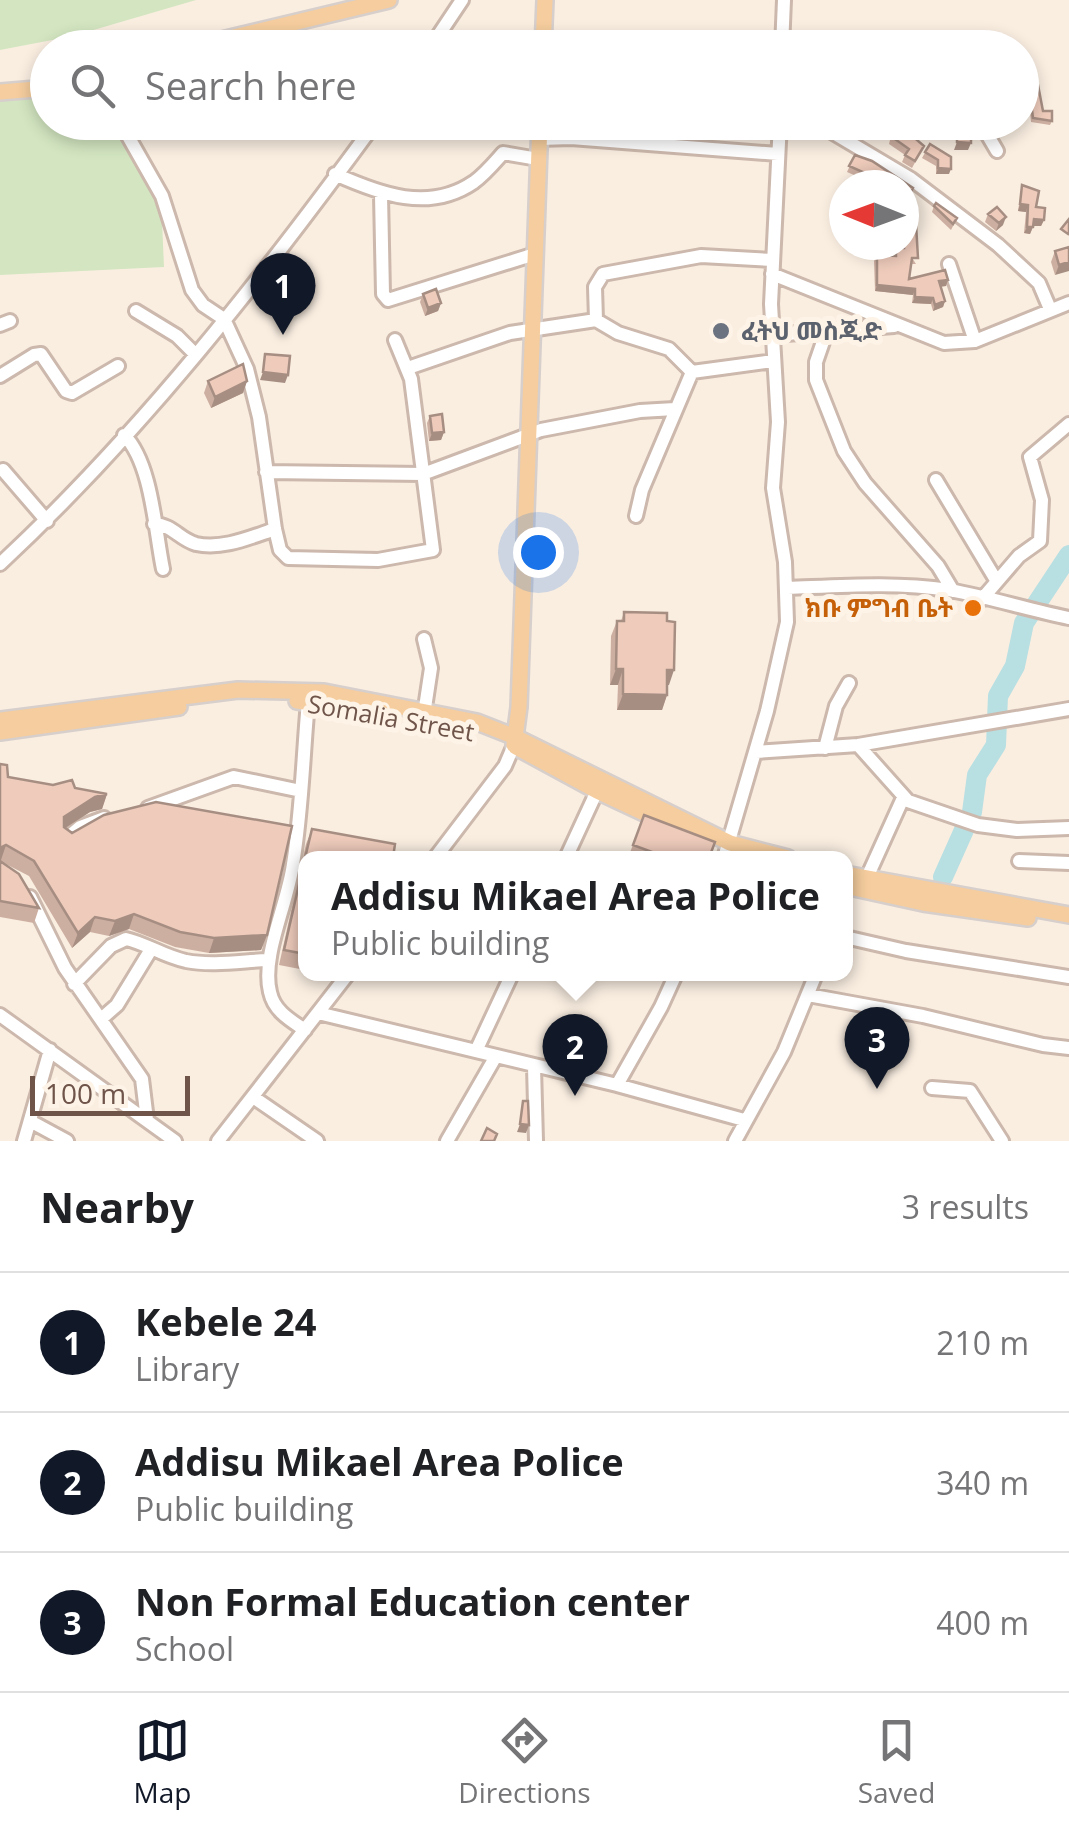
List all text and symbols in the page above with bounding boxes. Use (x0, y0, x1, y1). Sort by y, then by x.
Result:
search box (30, 30, 1039, 140)
icon: search (65, 58, 120, 113)
text: Search here (145, 59, 357, 111)
north arrow (829, 170, 919, 260)
pin: 1 (250, 252, 316, 335)
place label: ፈትህ መስጂድ (741, 313, 883, 347)
marker: ፈትህ መስጂድ (710, 320, 732, 342)
your location (513, 527, 564, 578)
place label: ክቡ ምግብ ቤት (805, 590, 954, 624)
marker: ክቡ ምግብ ቤት (962, 597, 984, 619)
street label: Somalia Street (305, 686, 477, 748)
popup (298, 851, 853, 981)
text: Addisu Mikael Area Police (331, 869, 820, 921)
text: Public building (331, 921, 549, 964)
pin: 3 (844, 1006, 910, 1089)
pin: 2 (542, 1014, 608, 1096)
scale bar (30, 1071, 190, 1116)
text: 100 m (45, 1074, 126, 1112)
text: Nearby (40, 1178, 194, 1235)
text: 3 results (902, 1185, 1029, 1228)
text: Kebele 24 (135, 1295, 317, 1347)
text: 1 (63, 1321, 82, 1364)
text: 210 m (936, 1321, 1029, 1364)
text: Library (135, 1347, 239, 1390)
text: Addisu Mikael Area Police (135, 1435, 624, 1487)
text: 2 (63, 1461, 82, 1504)
text: 340 m (936, 1461, 1029, 1504)
text: Public building (135, 1487, 353, 1530)
text: Non Formal Education center (135, 1575, 690, 1627)
text: 3 (63, 1601, 82, 1644)
text: 400 m (936, 1601, 1029, 1644)
text: School (135, 1627, 234, 1670)
tab: Map (133, 1713, 191, 1811)
tab: Directions (458, 1713, 591, 1811)
tab: Saved (858, 1713, 935, 1811)

